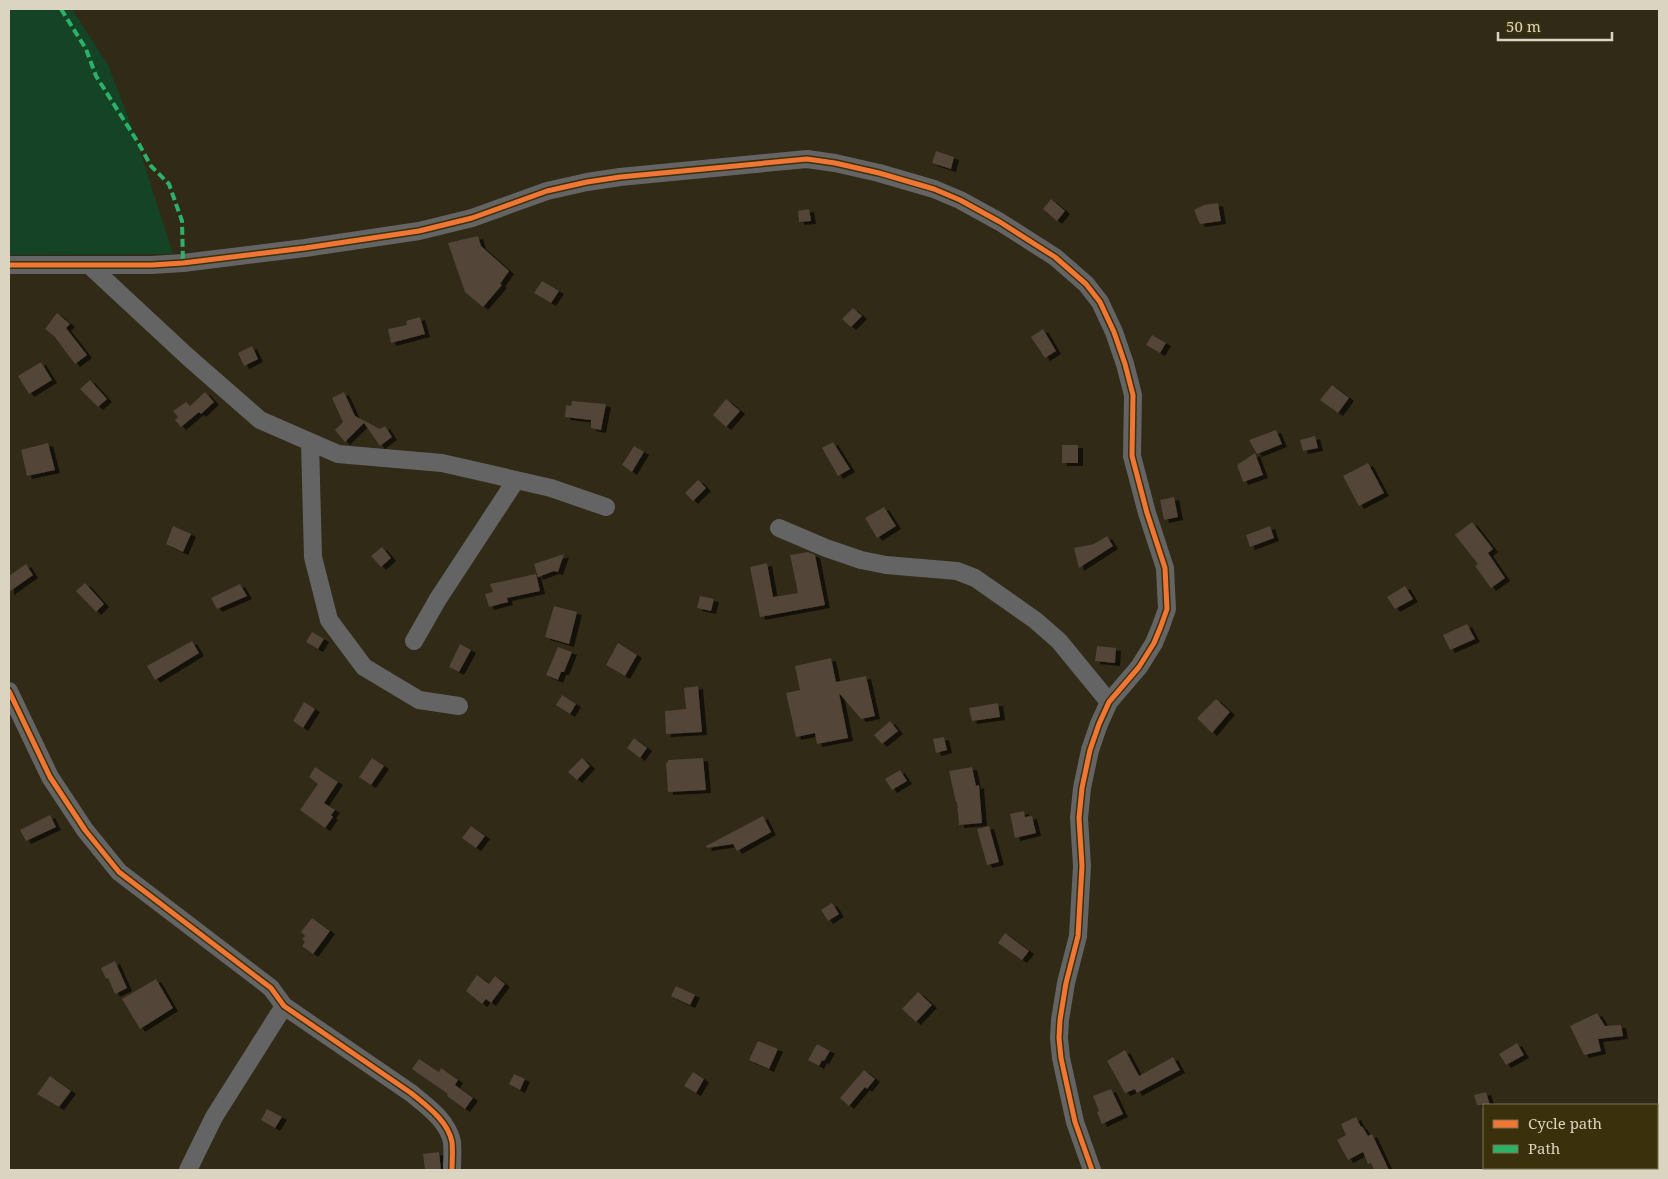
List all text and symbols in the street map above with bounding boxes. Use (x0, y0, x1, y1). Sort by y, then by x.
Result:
scale bar (1498, 10, 1612, 42)
text: 50 m (1506, 16, 1541, 36)
legend (1483, 1104, 1658, 1169)
text: Cycle path (1528, 1113, 1603, 1133)
text: Path (1528, 1138, 1561, 1158)

